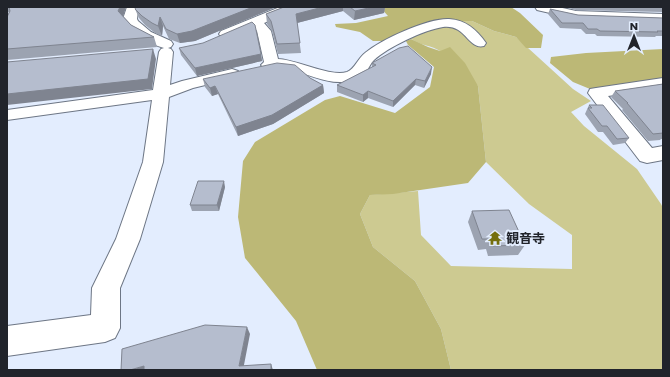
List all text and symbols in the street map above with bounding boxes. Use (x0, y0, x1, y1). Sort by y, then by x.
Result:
north arrow (614, 16, 654, 56)
text: N (630, 18, 638, 34)
place label: 観音寺 (506, 229, 545, 248)
temple icon: 観音寺 (487, 230, 503, 246)

